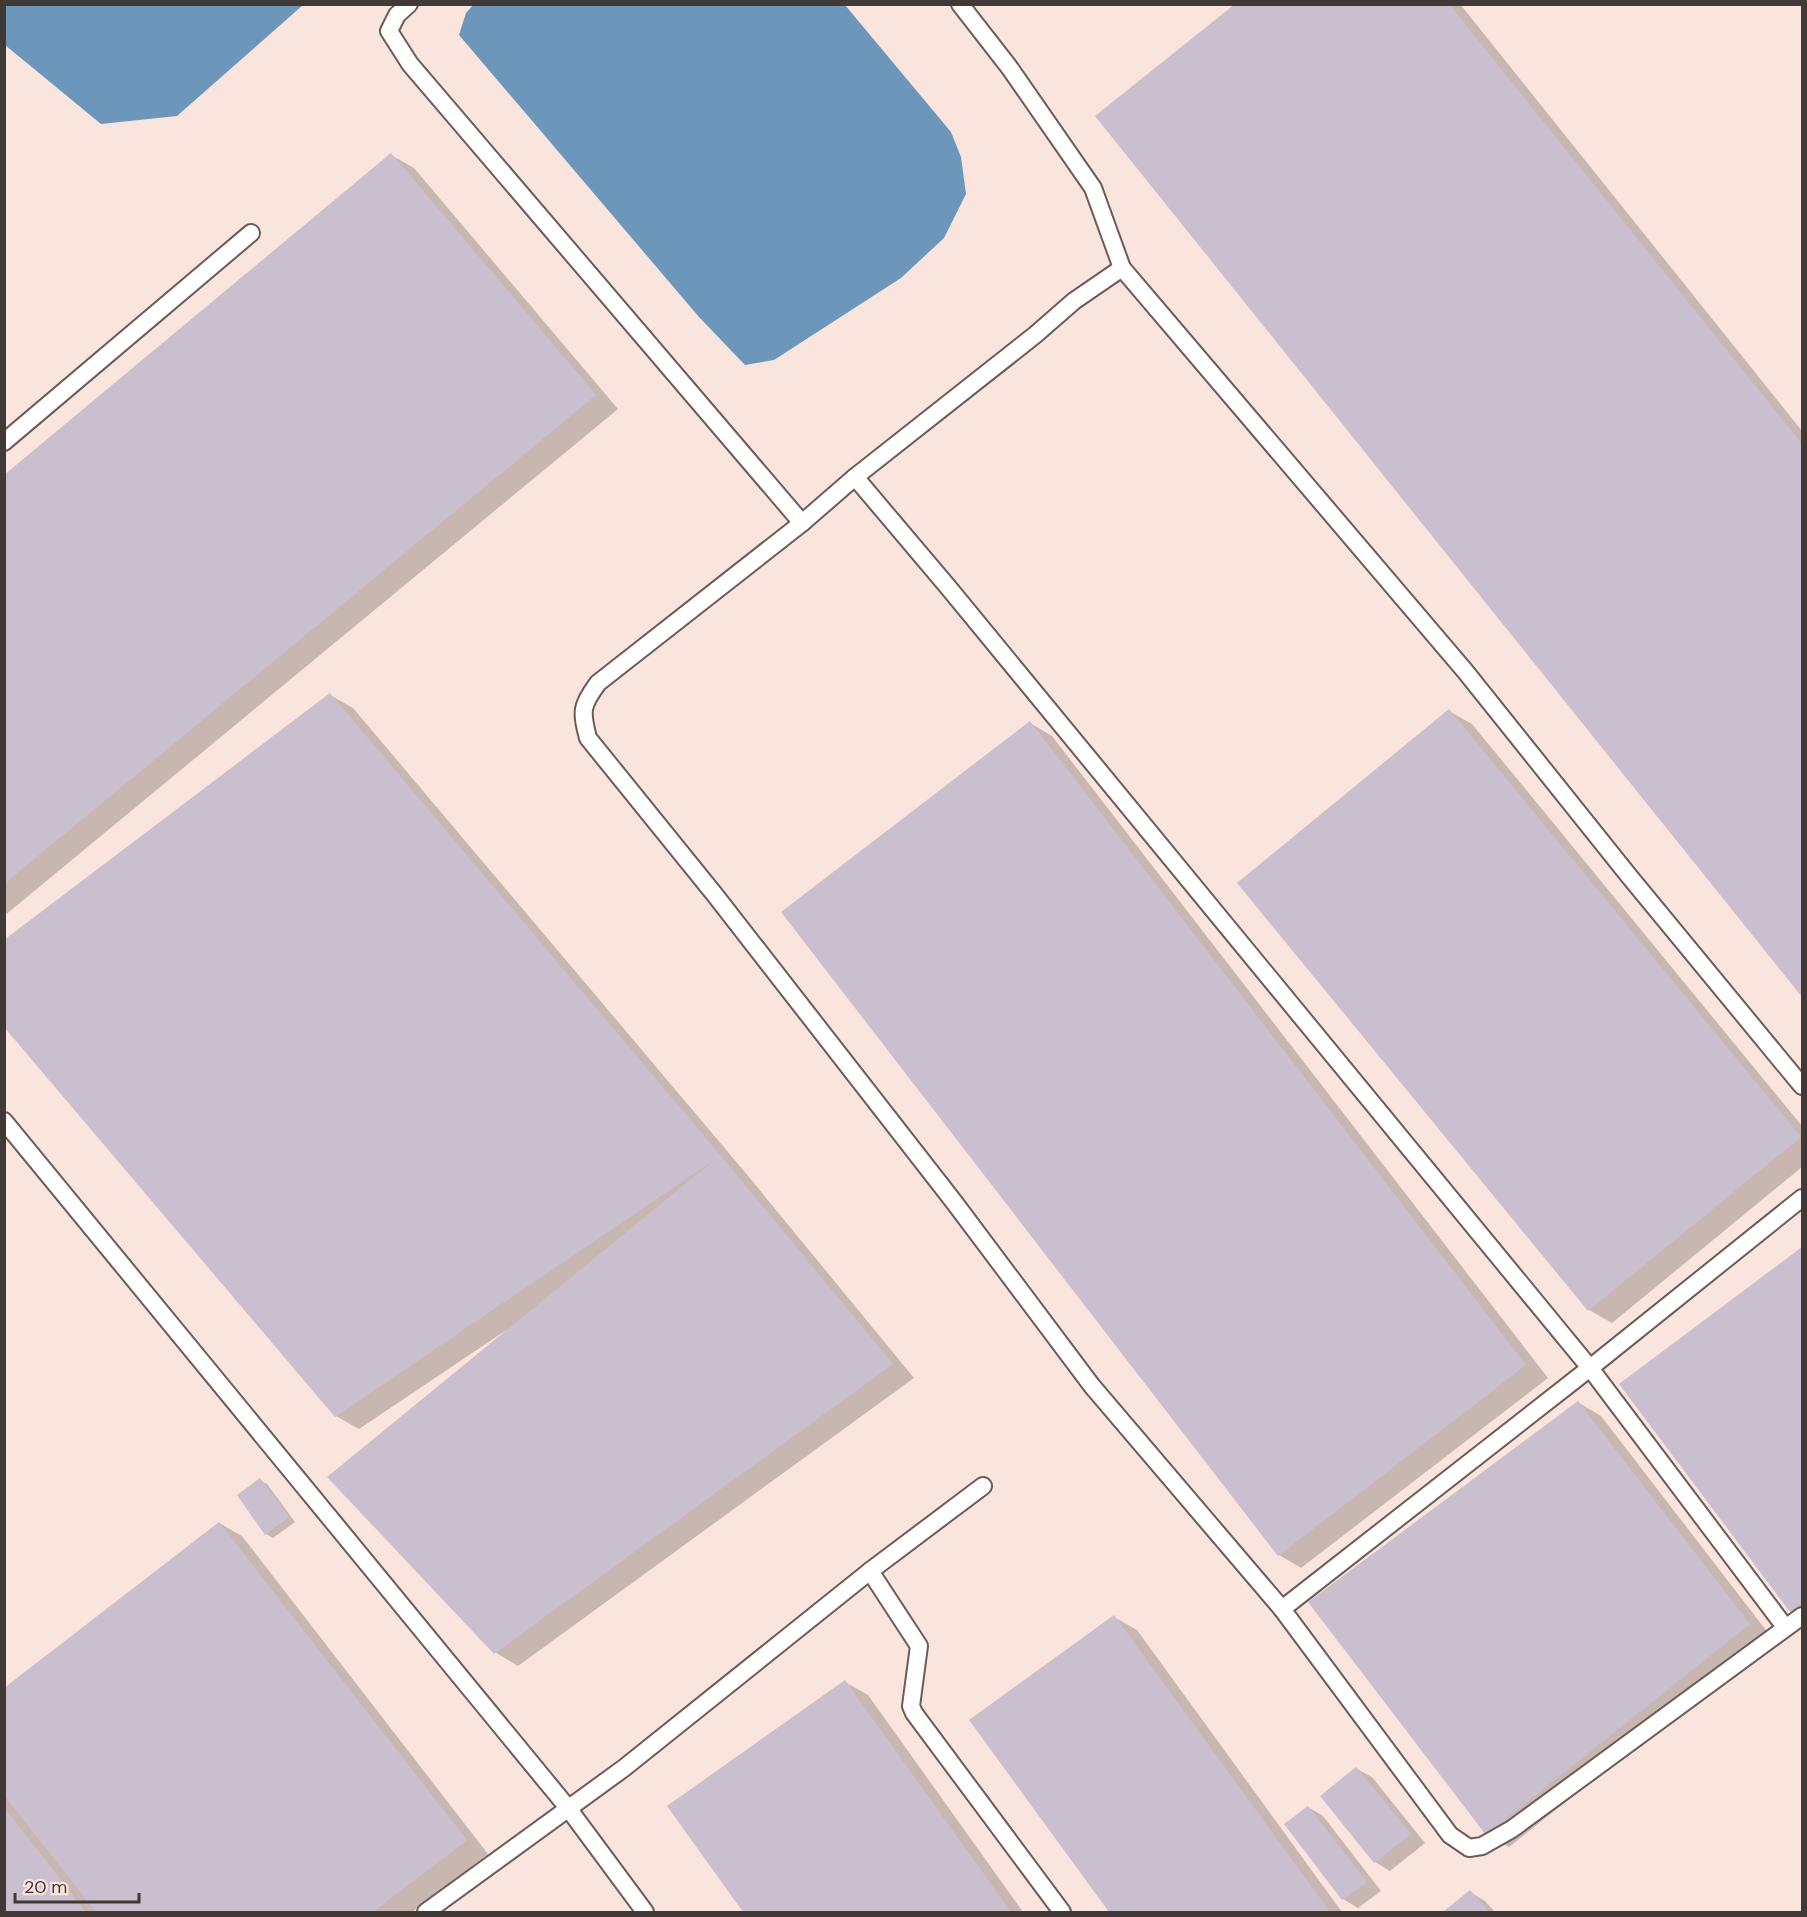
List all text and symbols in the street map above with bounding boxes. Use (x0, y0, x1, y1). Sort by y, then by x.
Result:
scale bar (15, 1866, 140, 1904)
text: 20 m (24, 1875, 67, 1899)

